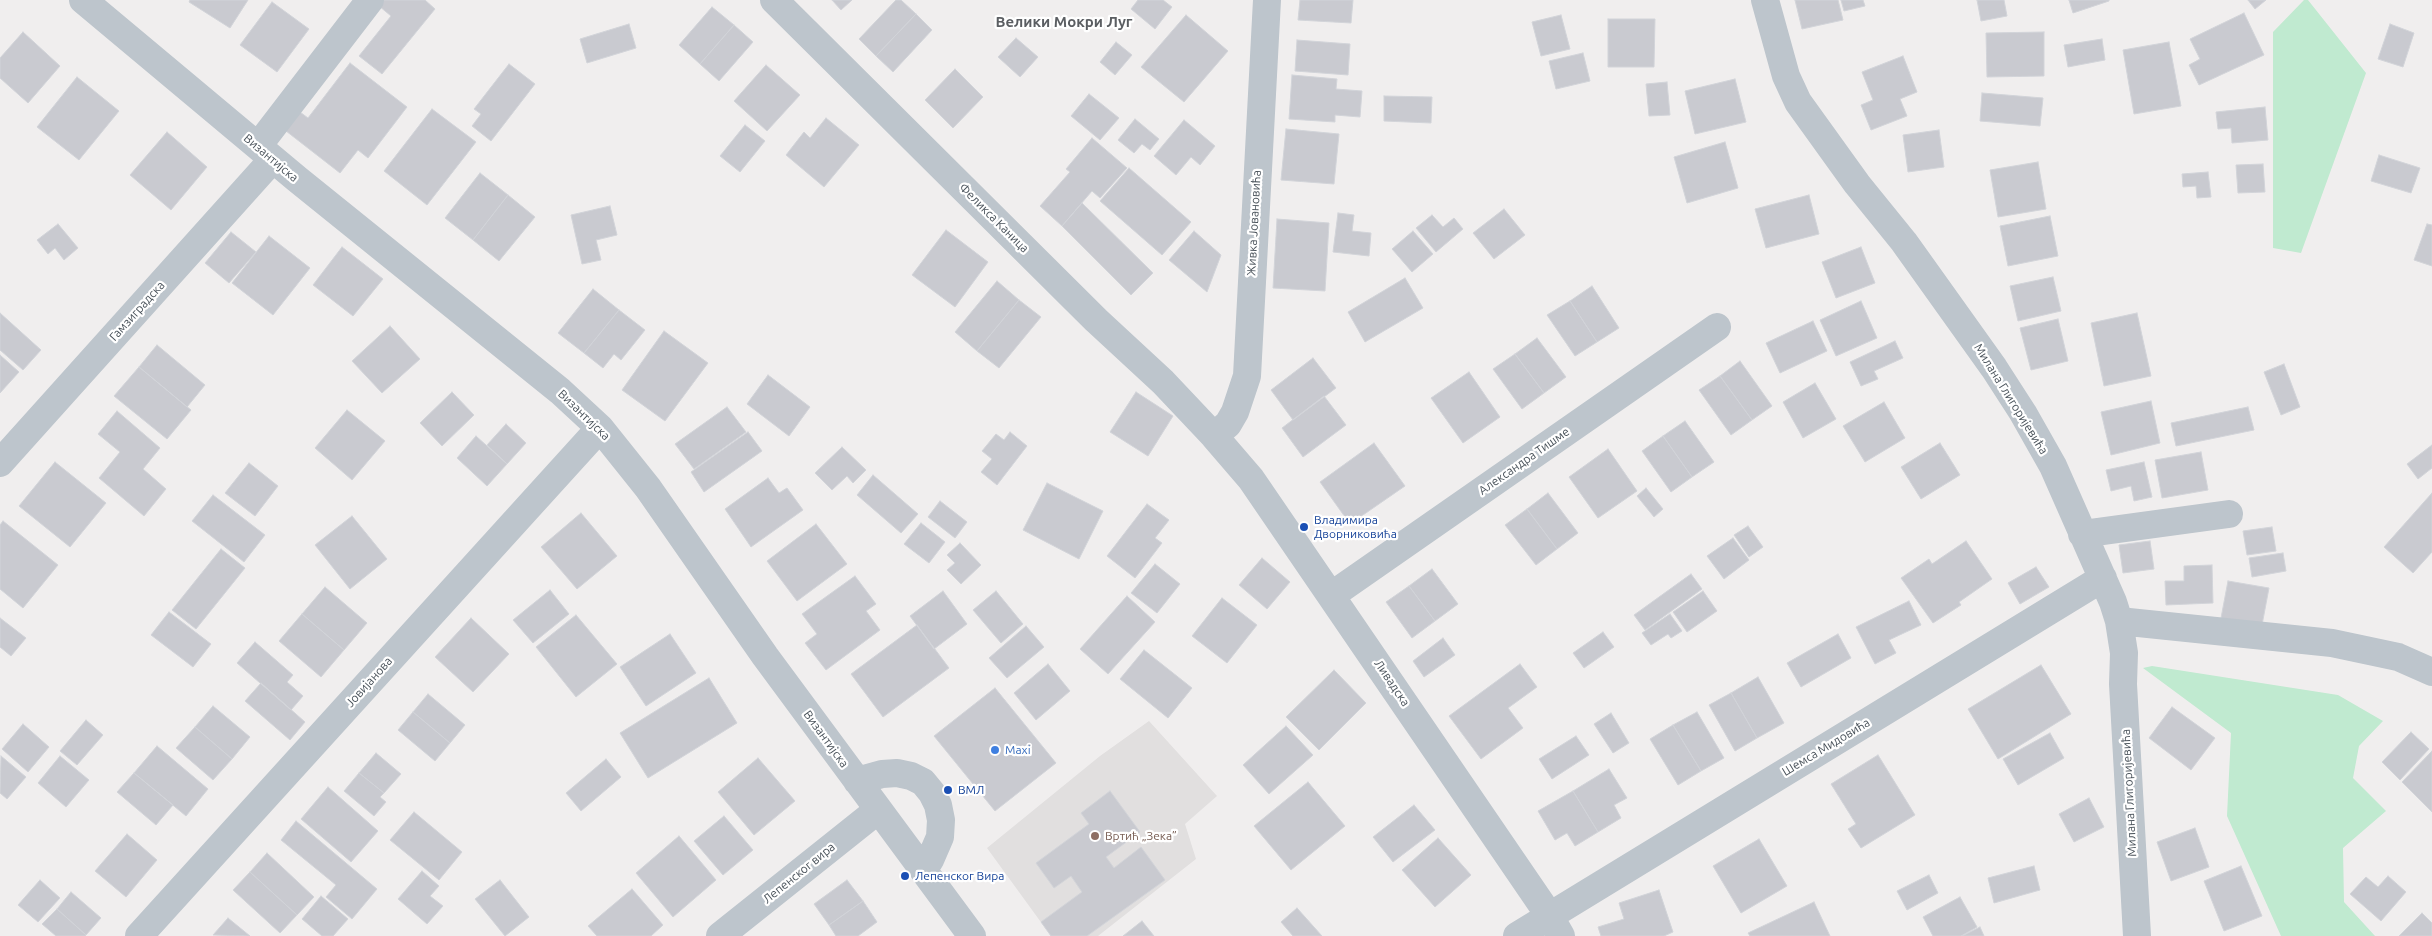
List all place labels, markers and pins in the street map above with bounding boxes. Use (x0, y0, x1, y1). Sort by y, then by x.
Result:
place label: Владимира Дворниковића (1314, 513, 1397, 541)
marker: Владимира Дворниковића (1298, 521, 1310, 533)
place label: Maxi (1005, 743, 1031, 757)
marker: Maxi (989, 744, 1001, 756)
place label: ВМЛ (958, 783, 984, 797)
marker: ВМЛ (942, 784, 954, 796)
place label: Вртић „Зека” (1105, 829, 1177, 843)
marker: Вртић „Зека” (1089, 830, 1101, 842)
place label: Лепенског Вира (915, 869, 1004, 883)
marker: Лепенског Вира (899, 870, 911, 882)

